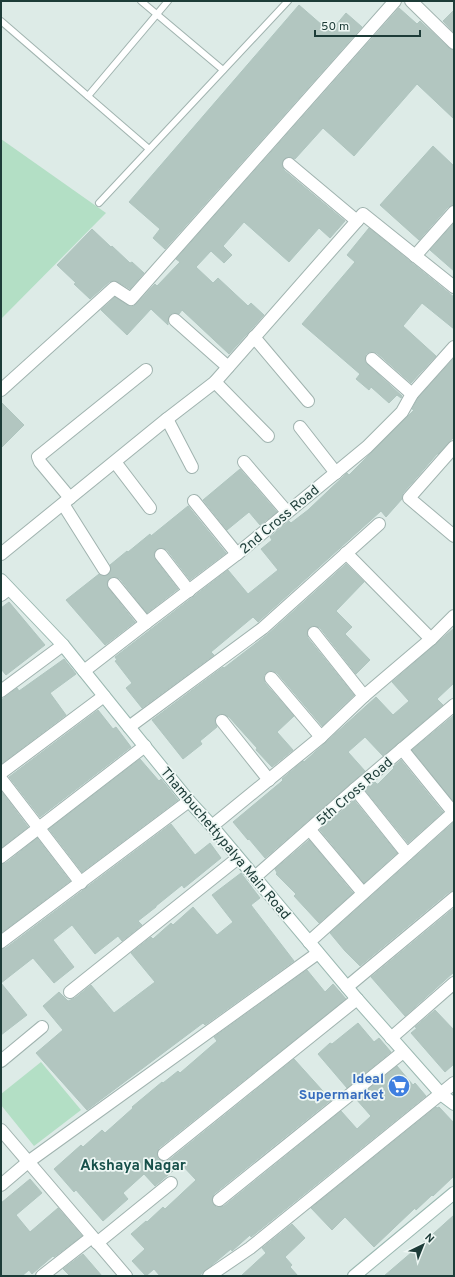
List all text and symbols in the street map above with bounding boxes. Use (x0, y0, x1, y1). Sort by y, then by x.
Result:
scale bar (315, 12, 420, 38)
text: 50 m (321, 19, 349, 35)
street label: 2nd Cross Road (237, 482, 323, 558)
street label: 5th Cross Road (313, 754, 397, 830)
street label: Thambuchettypalya Main Road (156, 764, 294, 924)
place label: Ideal Supermarket (299, 1071, 384, 1104)
supermarket icon: Ideal Supermarket (386, 1073, 412, 1099)
district label: Akshaya Nagar (80, 1157, 187, 1176)
north arrow (403, 1225, 443, 1265)
text: N (421, 1231, 437, 1246)

